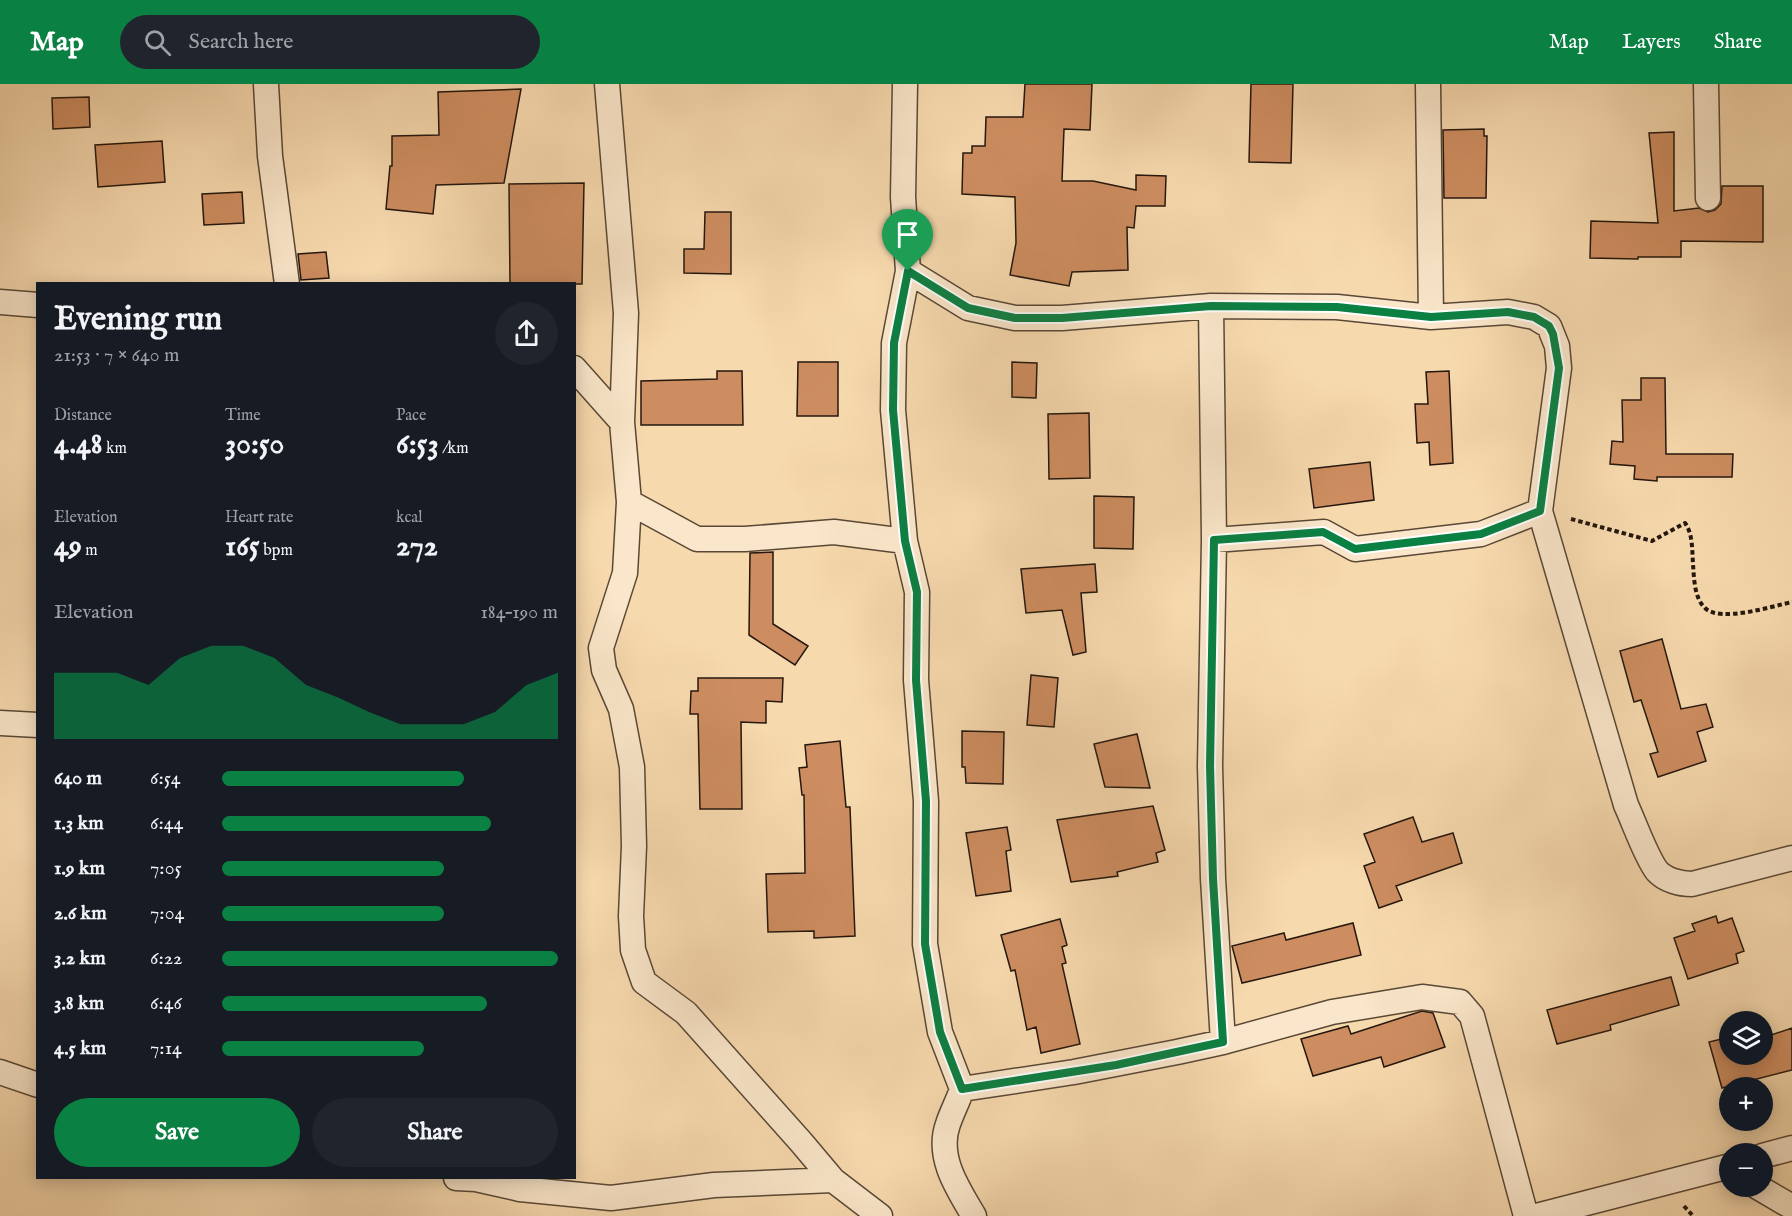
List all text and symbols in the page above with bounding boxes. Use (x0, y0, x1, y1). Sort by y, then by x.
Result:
search box (120, 15, 540, 69)
text: Map (30, 25, 84, 60)
icon: search (141, 26, 174, 59)
text: Search here (189, 28, 293, 56)
text: Map (1549, 29, 1589, 56)
text: Layers (1622, 29, 1681, 56)
text: Share (1714, 29, 1762, 56)
pin (882, 209, 933, 271)
icon: arrive (891, 218, 924, 251)
text: Evening run (54, 299, 222, 341)
button: share (495, 302, 558, 365)
text: 21:53 · 7 × 640 m (54, 343, 179, 368)
text: Distance (54, 406, 112, 426)
text: Time (225, 406, 261, 426)
text: Pace (396, 406, 426, 426)
text: 4.48 (54, 426, 103, 464)
text: 30:50 (225, 426, 284, 464)
text: 6:53 (396, 426, 439, 464)
text: km (103, 439, 127, 459)
text: /km (439, 439, 469, 459)
text: Elevation (54, 508, 117, 528)
text: Heart rate (225, 508, 293, 528)
text: kcal (396, 508, 423, 528)
text: 49 (54, 528, 82, 566)
text: 165 (225, 528, 260, 566)
text: 272 (396, 528, 438, 566)
text: m (82, 541, 98, 561)
text: bpm (260, 541, 293, 561)
text: Elevation (54, 600, 133, 625)
text: 184–190 m (480, 600, 558, 625)
text: 640 m (54, 766, 102, 791)
text: 6:54 (150, 766, 181, 791)
text: 1.3 km (54, 811, 104, 836)
text: 6:44 (150, 811, 183, 836)
text: 1.9 km (54, 856, 105, 881)
text: 7:05 (150, 856, 182, 881)
text: 2.6 km (54, 901, 107, 926)
text: 7:04 (150, 901, 184, 926)
text: 3.2 km (54, 946, 106, 971)
text: 6:22 (150, 946, 182, 971)
text: 3.8 km (54, 991, 104, 1016)
text: 6:46 (150, 991, 182, 1016)
map controls (1719, 1011, 1773, 1197)
button: layers (1719, 1011, 1773, 1065)
text: 4.5 km (54, 1036, 106, 1061)
text: 7:14 (150, 1036, 182, 1061)
button: + (1719, 1077, 1773, 1131)
button: Save (54, 1098, 300, 1167)
button: Share (312, 1098, 558, 1167)
button: − (1719, 1143, 1773, 1197)

